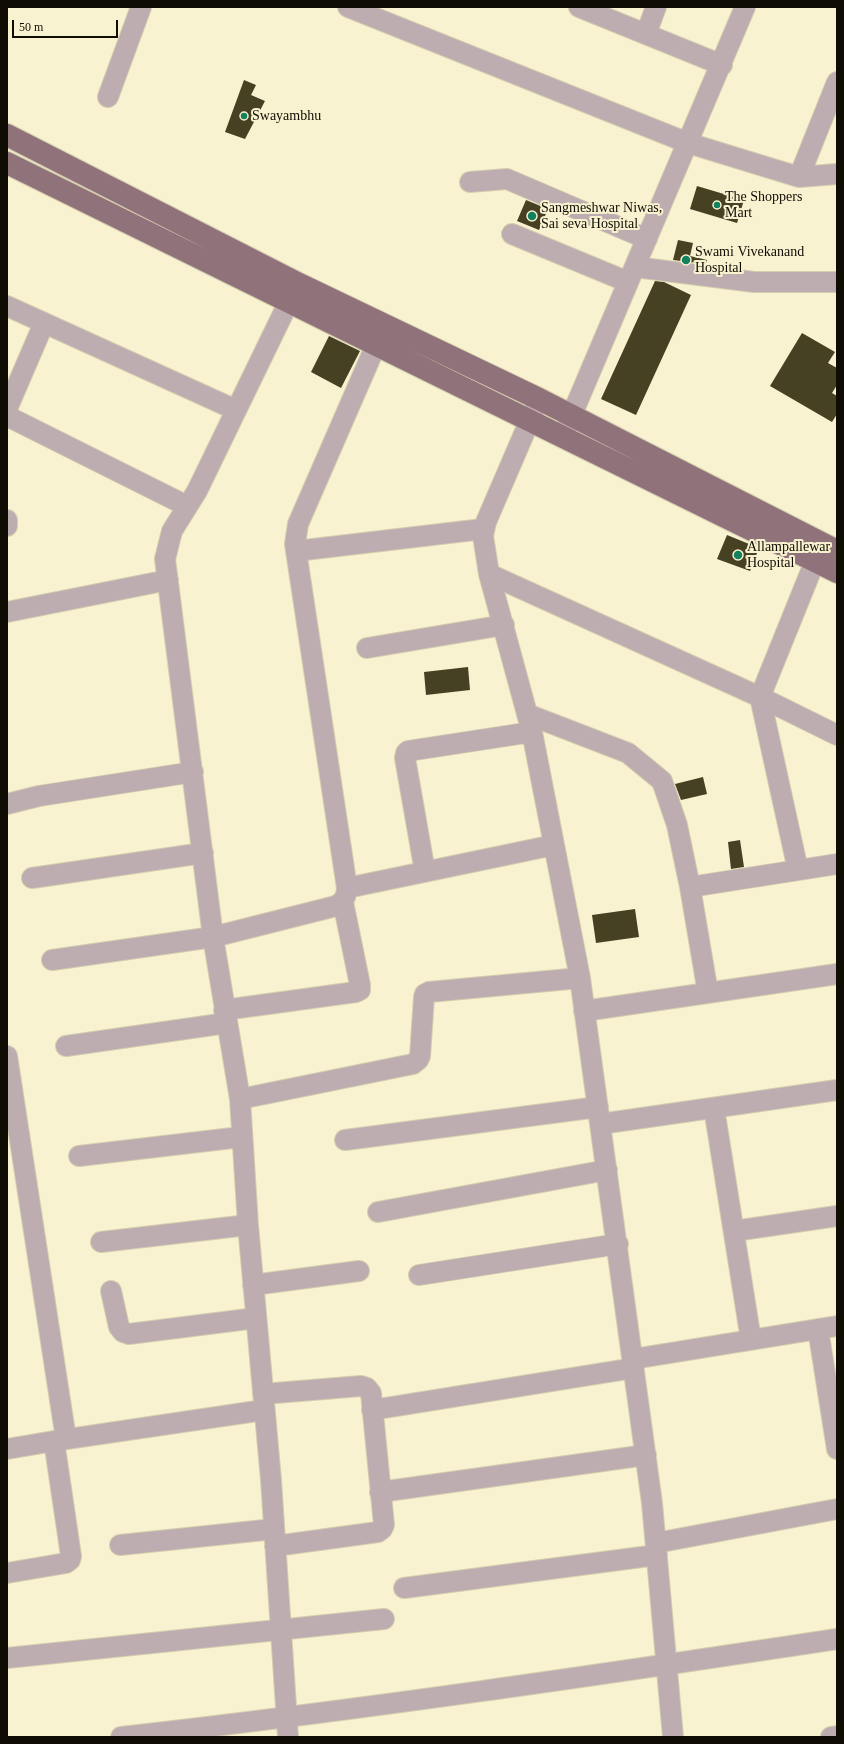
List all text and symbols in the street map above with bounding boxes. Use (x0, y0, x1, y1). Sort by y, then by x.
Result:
scale bar (14, 12, 120, 38)
text: 50 m (19, 20, 43, 34)
place label: Swayambhu (252, 108, 321, 124)
marker: Swayambhu (239, 111, 249, 121)
place label: The Shoppers Mart (725, 189, 802, 222)
place label: Sangmeshwar Niwas, Sai seva Hospital (541, 200, 662, 232)
marker: The Shoppers Mart (712, 200, 722, 210)
marker: Sangmeshwar Niwas, Sai seva Hospital (526, 210, 538, 222)
place label: Swami Vivekanand Hospital (695, 244, 804, 276)
marker: Swami Vivekanand Hospital (680, 254, 692, 266)
place label: Allampallewar Hospital (747, 539, 830, 572)
marker: Allampallewar Hospital (732, 549, 744, 561)

